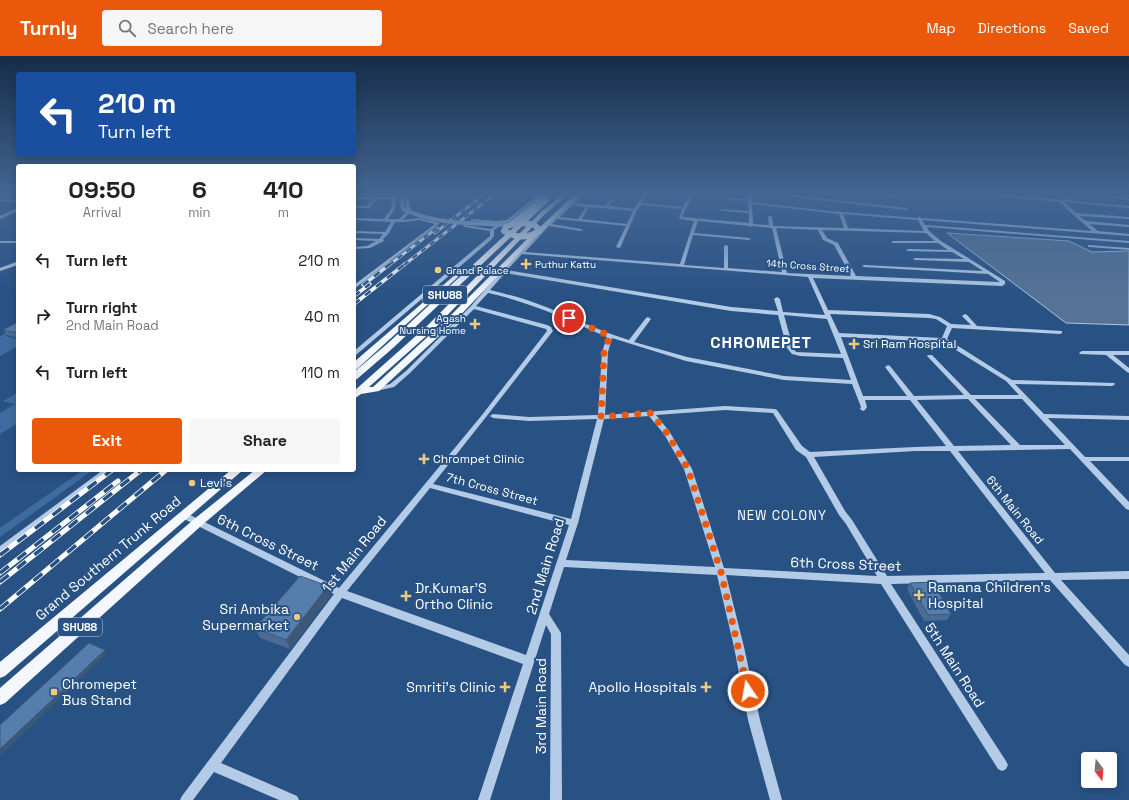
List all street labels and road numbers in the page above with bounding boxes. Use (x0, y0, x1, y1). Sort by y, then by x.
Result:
street label: 14th Cross Street (766, 257, 851, 275)
road number: SHU88 (423, 286, 467, 304)
street label: 7th Cross Street (444, 469, 540, 509)
street label: 6th Main Road (983, 473, 1047, 547)
street label: Grand Southern Trunk Road (31, 492, 185, 624)
street label: 6th Cross Street (214, 510, 322, 574)
street label: 1st Main Road (318, 512, 390, 596)
street label: 2nd Main Road (522, 516, 568, 616)
street label: 6th Cross Street (790, 553, 902, 575)
road number: SHU88 (58, 618, 102, 636)
street label: 5th Main Road (921, 619, 989, 711)
street label: 3rd Main Road (532, 658, 550, 754)

